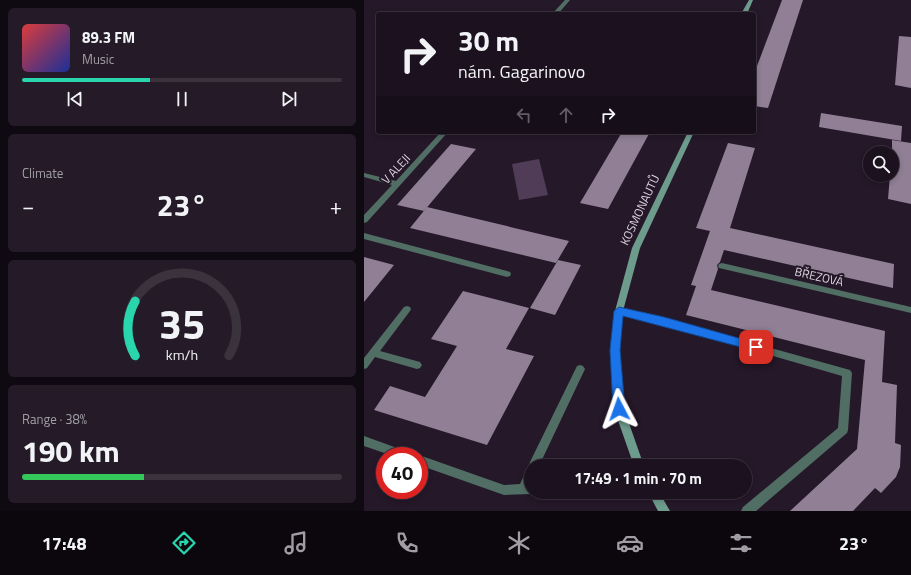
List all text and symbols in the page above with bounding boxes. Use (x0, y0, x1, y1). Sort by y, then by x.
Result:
text: 30 m (458, 19, 519, 62)
text: 89.3 FM (82, 26, 135, 49)
icon: right (392, 28, 444, 80)
text: Music (82, 49, 114, 69)
text: nám. Gagarinovo (458, 58, 585, 85)
icon: previous (64, 88, 86, 110)
icon: pause (171, 88, 193, 110)
icon: next (278, 88, 300, 110)
icon: left (513, 104, 535, 126)
icon: ahead (555, 104, 577, 126)
icon: right (597, 104, 619, 126)
map controls (863, 146, 899, 182)
button: search (863, 146, 899, 182)
street label: V ALEJI (377, 149, 415, 188)
text: Climate (22, 163, 63, 183)
street label: KOSMONAUTŮ (615, 171, 664, 248)
text: 23° (157, 182, 207, 228)
text: − (22, 189, 34, 223)
text: + (330, 189, 342, 223)
street label: BŘEZOVÁ (793, 262, 845, 291)
text: 35 (159, 292, 205, 355)
pin (739, 330, 773, 364)
icon: arrive (745, 336, 767, 358)
text: km/h (166, 344, 198, 366)
position arrow (598, 388, 640, 430)
text: Range · 38% (22, 409, 87, 429)
text: 190 km (22, 428, 120, 474)
speed limit sign: 40 (376, 447, 428, 499)
text: 17:49 · 1 min · 70 m (574, 467, 702, 490)
icon: directions (170, 529, 198, 557)
icon: music (282, 529, 310, 557)
icon: phone (393, 529, 421, 557)
icon: climate (505, 529, 533, 557)
icon: car (616, 529, 644, 557)
icon: filters (727, 529, 755, 557)
text: 17:48 (42, 530, 87, 557)
text: 23° (839, 530, 869, 557)

